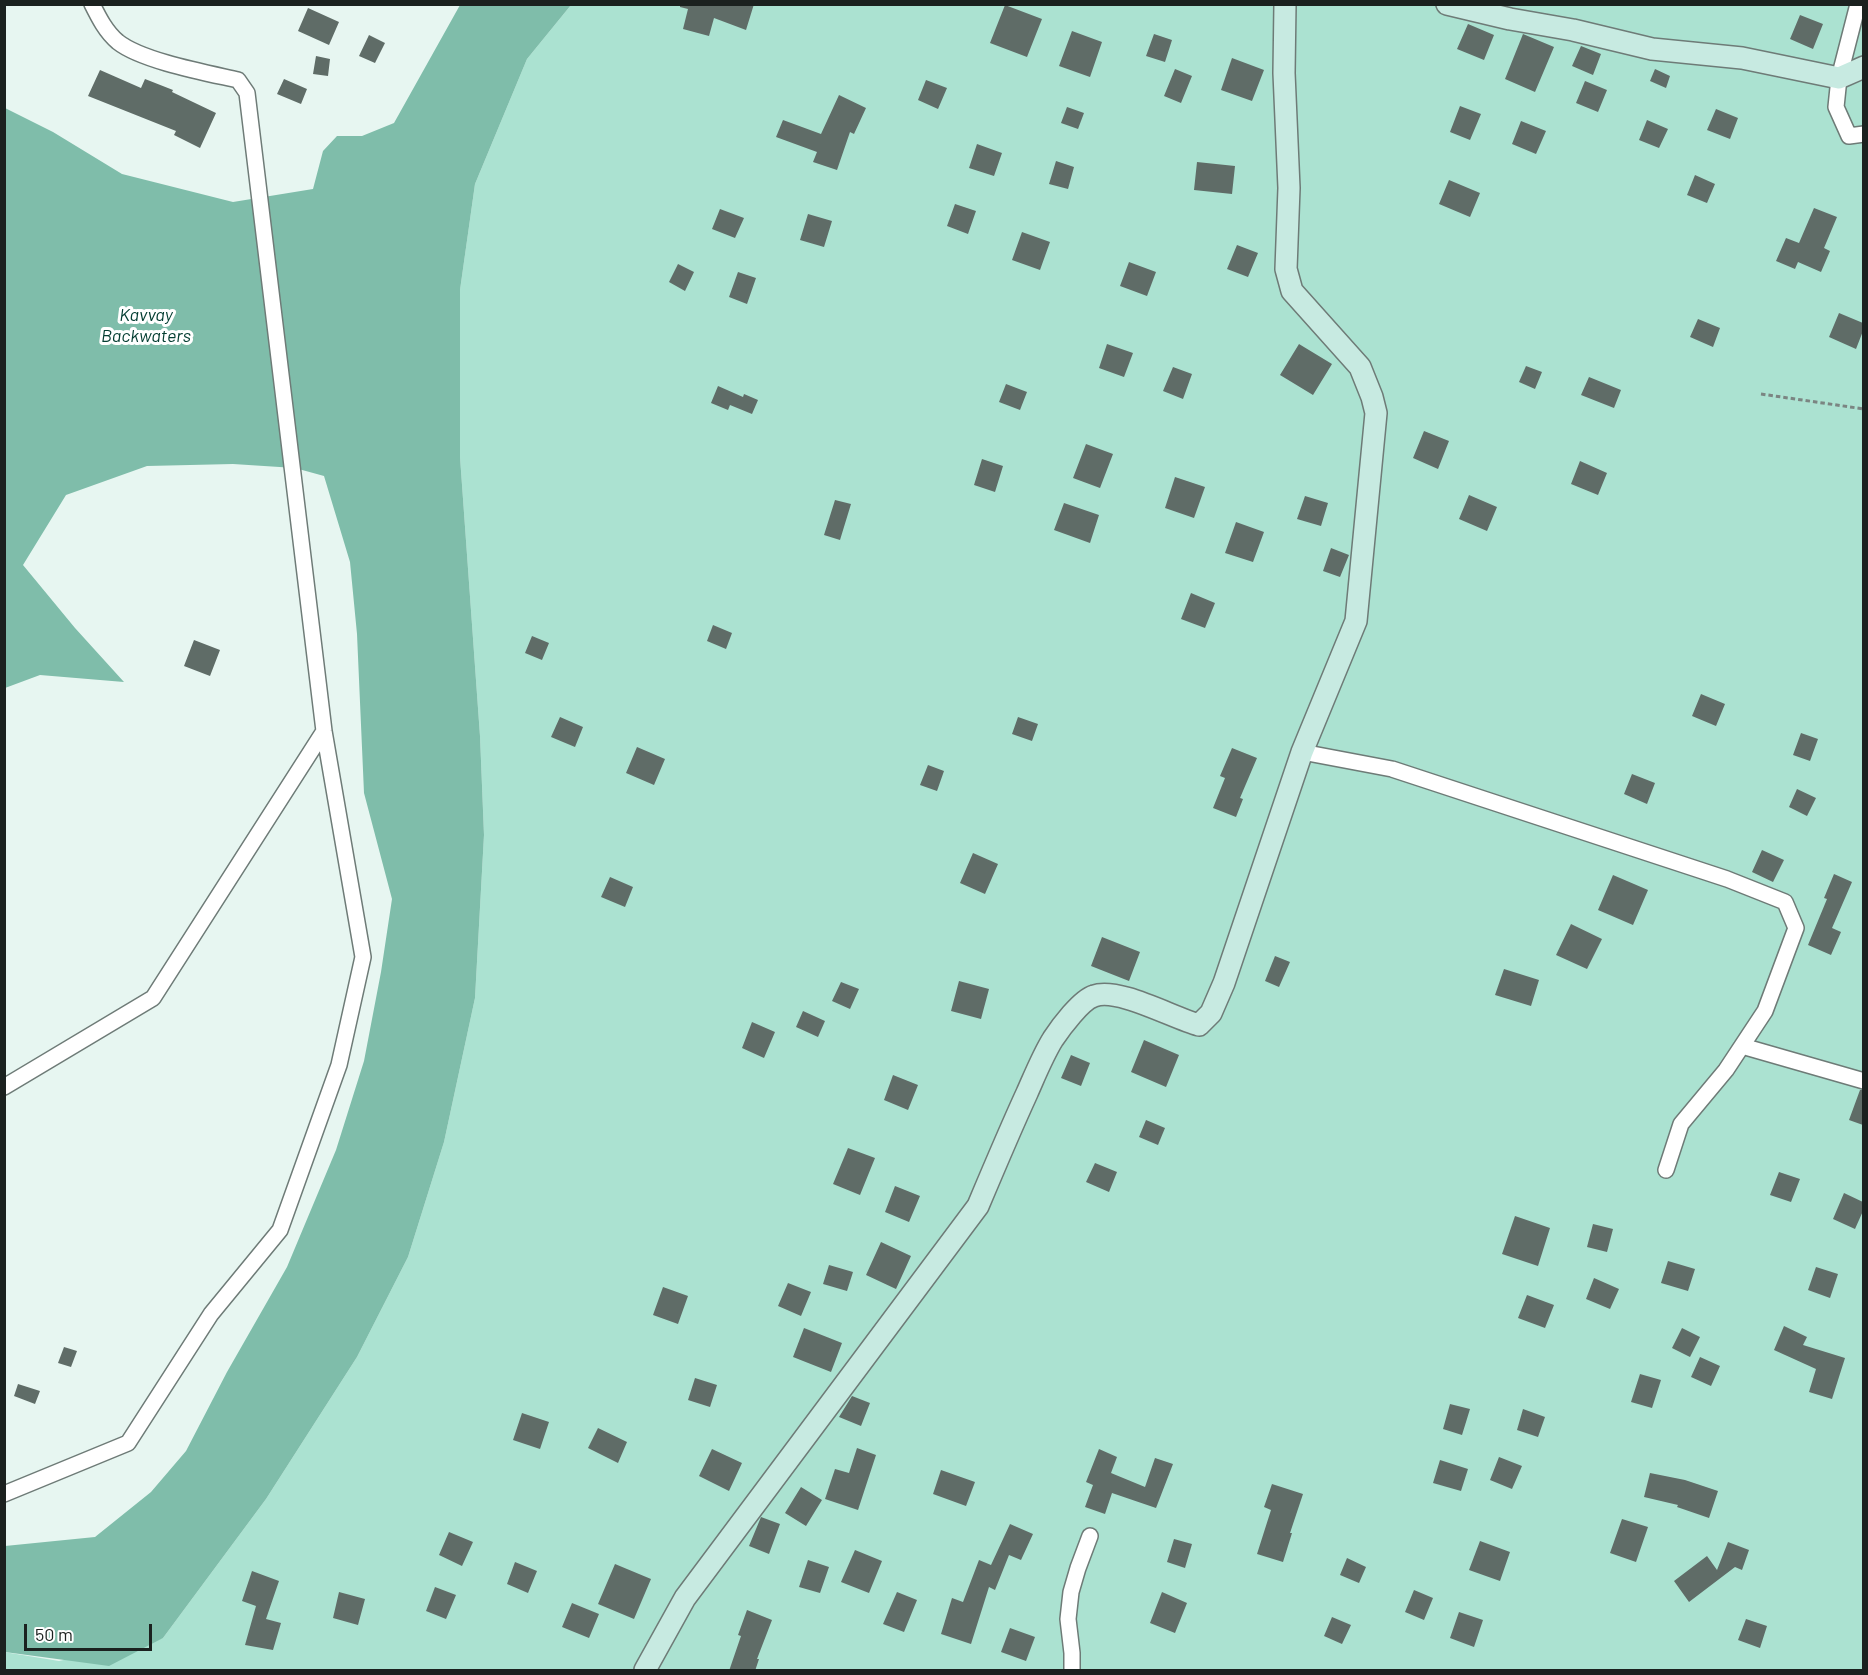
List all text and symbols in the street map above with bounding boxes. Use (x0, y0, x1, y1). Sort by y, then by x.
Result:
water label: Kavvay Backwaters (101, 304, 191, 346)
scale bar (27, 1612, 154, 1650)
text: 50 m (35, 1623, 73, 1645)

